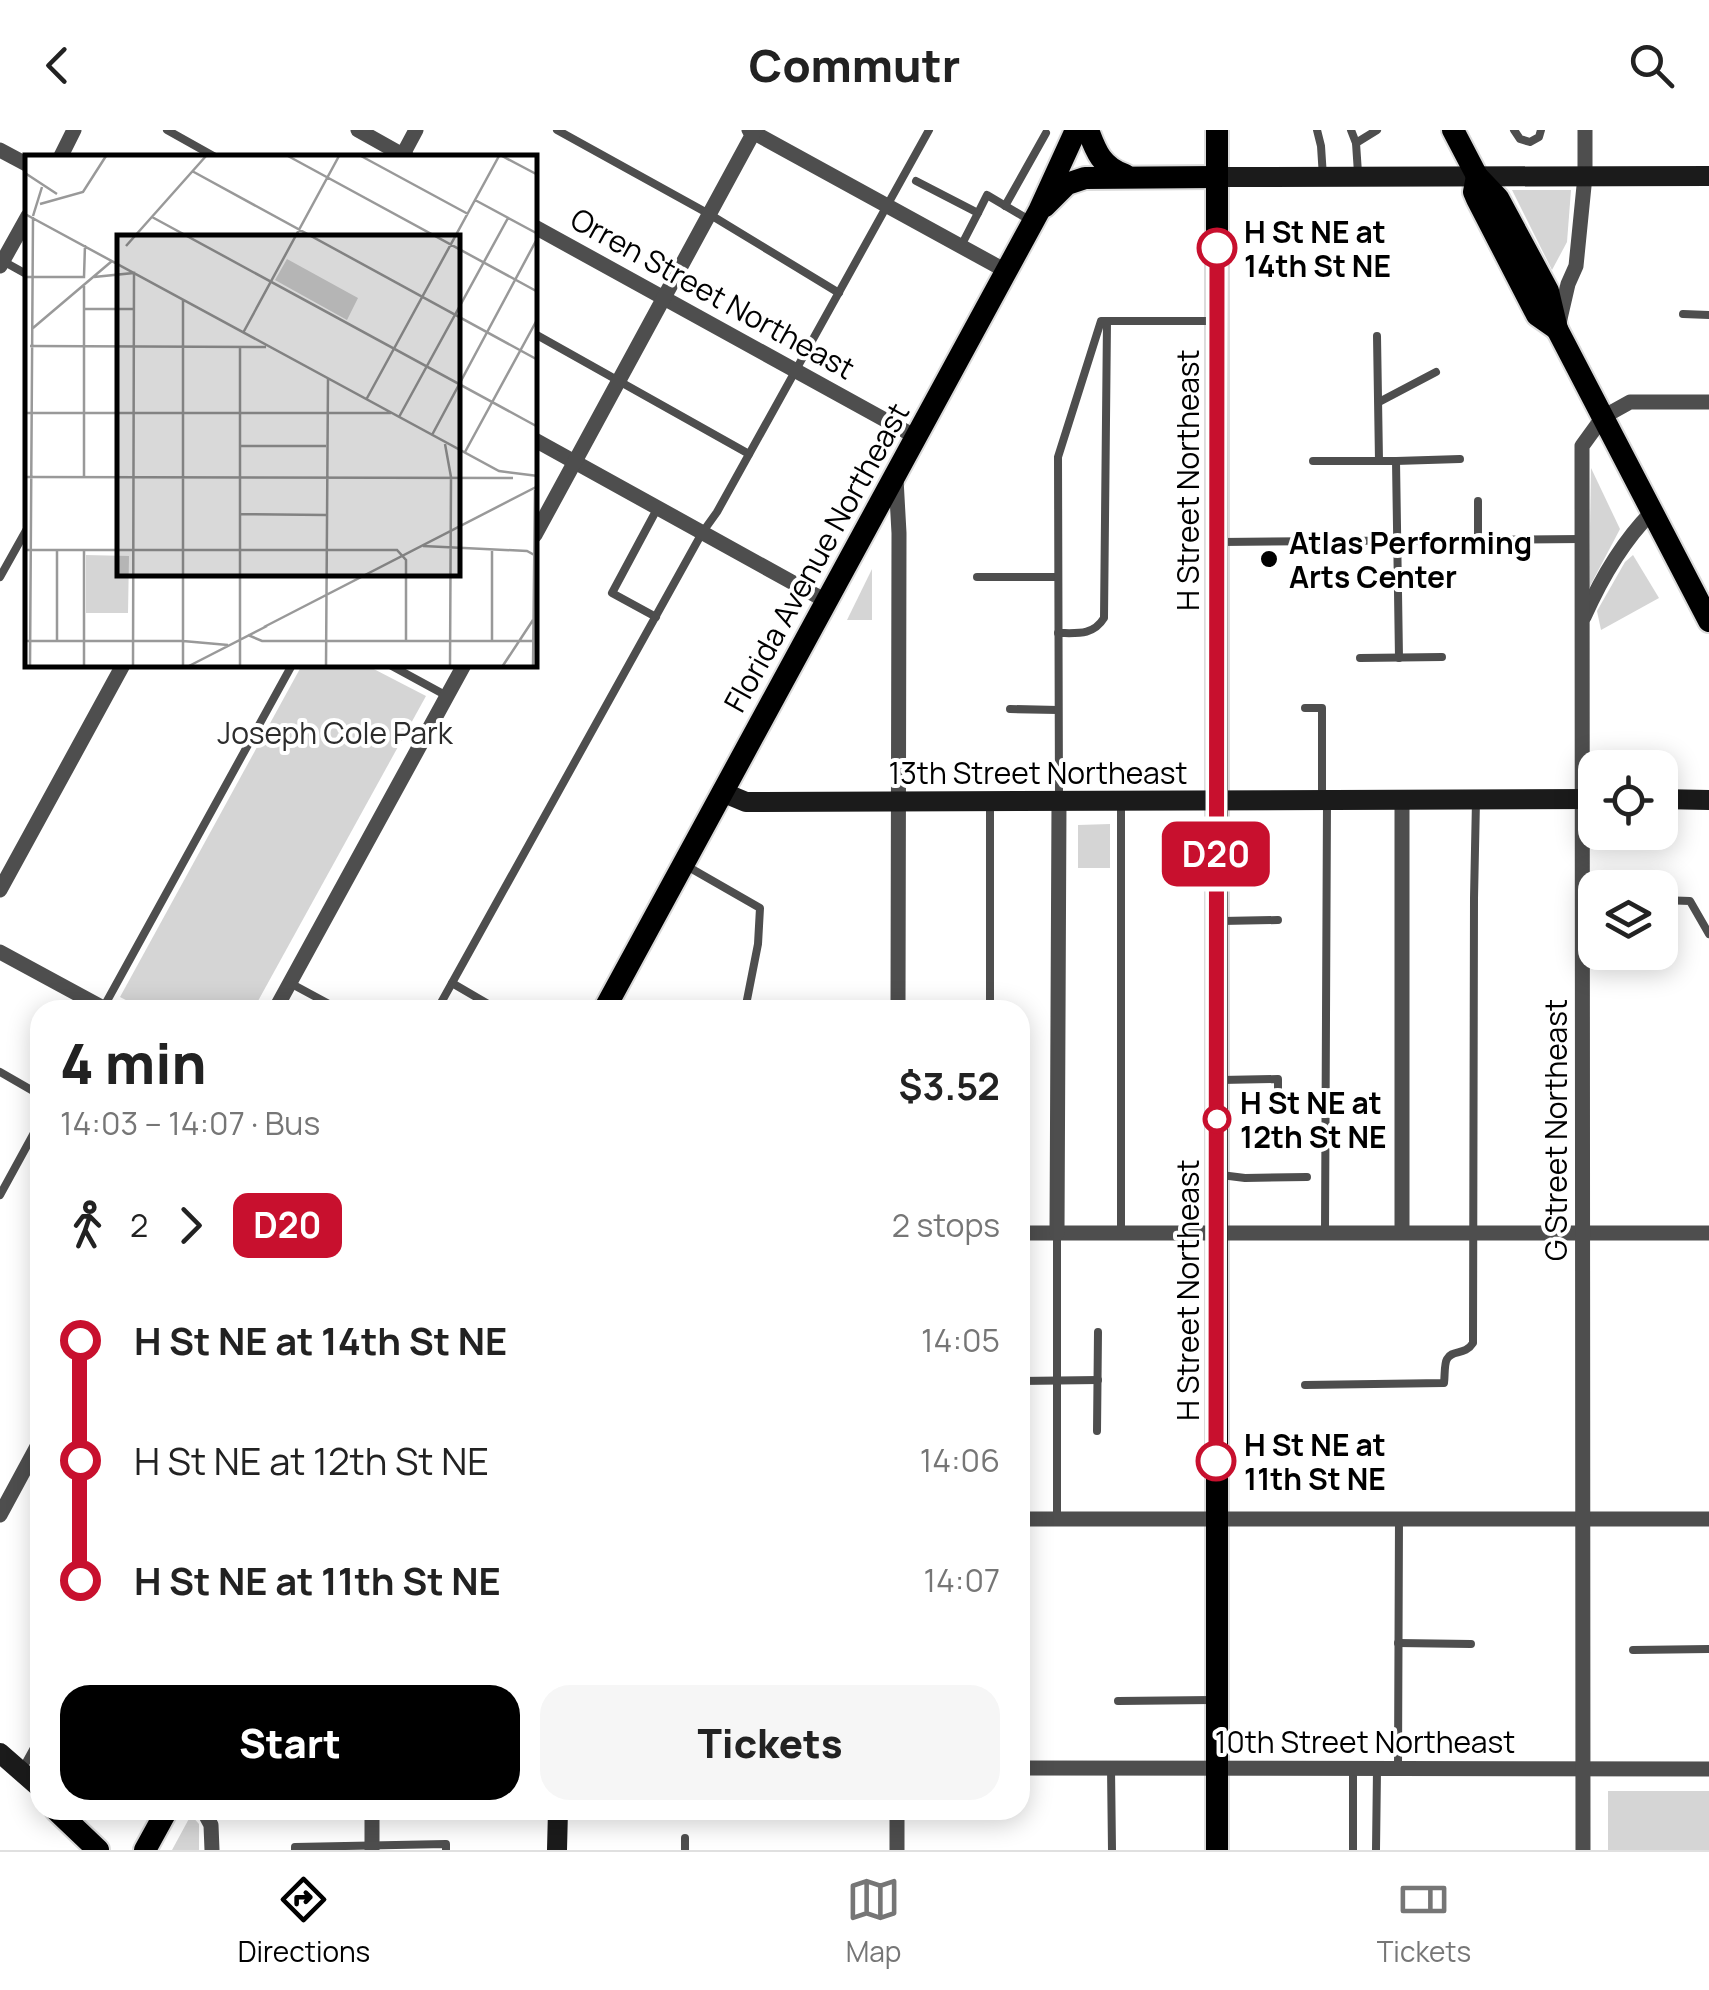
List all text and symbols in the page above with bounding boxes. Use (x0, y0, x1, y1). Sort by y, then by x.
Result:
text: Commutr (749, 34, 960, 96)
icon: back (30, 38, 85, 93)
icon: search (1624, 38, 1679, 93)
inset map (25, 155, 538, 668)
street label: Orren Street Northeast (564, 198, 862, 388)
place label: H St NE at 14th St NE (1244, 211, 1391, 286)
marker: H St NE at 14th St NE (1198, 229, 1236, 267)
street label: H Street Northeast (1167, 349, 1208, 611)
street label: Florida Avenue Northeast (714, 395, 918, 719)
place label: Atlas Performing Arts Center (1289, 522, 1532, 597)
marker: Atlas Performing Arts Center (1258, 548, 1280, 570)
park label: Joseph Cole Park (217, 712, 454, 753)
map controls (1578, 750, 1678, 970)
button: locate (1578, 750, 1678, 850)
street label: 13th Street Northeast (889, 752, 1187, 793)
line badge: D20 (1158, 822, 1274, 886)
text: D20 (1182, 830, 1250, 878)
button: layers (1578, 870, 1678, 970)
street label: G Street Northeast (1535, 999, 1576, 1261)
text: 4 min (60, 1025, 206, 1101)
text: $3.52 (899, 1059, 1000, 1111)
place label: H St NE at 12th St NE (1240, 1082, 1387, 1157)
text: 14:03 – 14:07 · Bus (60, 1101, 320, 1145)
marker: H St NE at 12th St NE (1204, 1106, 1230, 1132)
street label: H Street Northeast (1167, 1159, 1208, 1421)
icon: walk (60, 1198, 115, 1253)
icon: forward (163, 1198, 218, 1253)
text: D20 (253, 1201, 322, 1249)
text: 2 (130, 1203, 148, 1247)
text: 2 stops (892, 1203, 1000, 1247)
text: H St NE at 14th St NE (134, 1314, 507, 1366)
text: 14:05 (921, 1318, 1000, 1362)
place label: H St NE at 11th St NE (1244, 1424, 1386, 1499)
text: H St NE at 12th St NE (134, 1434, 489, 1486)
text: 14:06 (920, 1438, 1000, 1482)
marker: H St NE at 11th St NE (1197, 1442, 1235, 1480)
text: H St NE at 11th St NE (134, 1554, 501, 1606)
text: 14:07 (924, 1558, 1000, 1602)
button: Start (60, 1685, 520, 1800)
button: Tickets (540, 1685, 1000, 1800)
street label: 10th Street Northeast (1215, 1721, 1515, 1762)
tab: Directions (238, 1872, 370, 1970)
tab: Map (846, 1872, 901, 1970)
tab: Tickets (1377, 1872, 1471, 1970)

